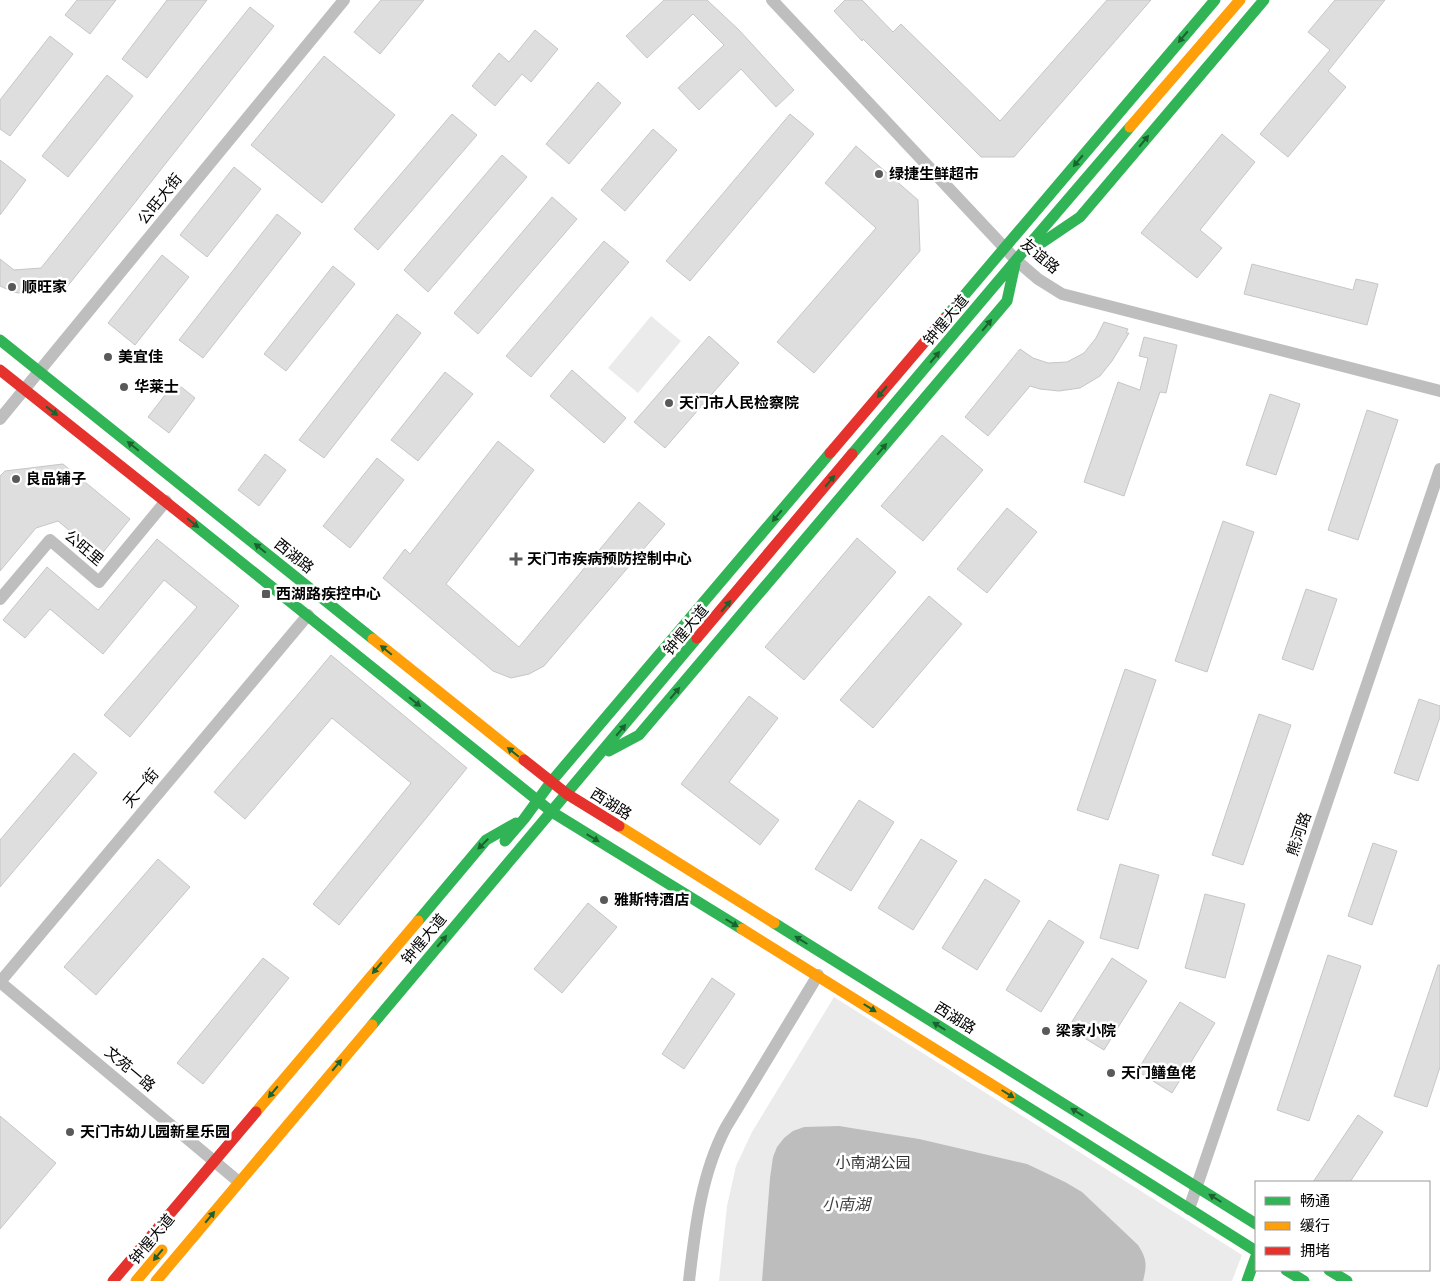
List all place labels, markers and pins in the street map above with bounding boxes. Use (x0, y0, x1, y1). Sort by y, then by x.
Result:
place label: 绿捷生鲜超市 (889, 162, 979, 185)
marker: 绿捷生鲜超市 (873, 168, 885, 180)
place label: 顺旺家 (22, 275, 67, 298)
marker: 顺旺家 (6, 281, 18, 293)
place label: 美宜佳 (118, 345, 163, 368)
marker: 美宜佳 (102, 351, 114, 363)
place label: 华莱士 (134, 375, 179, 398)
marker: 华莱士 (118, 381, 130, 393)
place label: 天门市人民检察院 (679, 391, 799, 414)
marker: 天门市人民检察院 (663, 397, 675, 409)
place label: 良品铺子 (26, 467, 86, 490)
marker: 良品铺子 (10, 473, 22, 485)
place label: 天门市疾病预防控制中心 (527, 547, 692, 570)
marker: 天门市疾病预防控制中心 (509, 552, 523, 566)
place label: 西湖路疾控中心 (276, 582, 381, 605)
marker: 西湖路疾控中心 (260, 588, 272, 600)
place label: 雅斯特酒店 (614, 888, 689, 911)
marker: 雅斯特酒店 (598, 894, 610, 906)
place label: 梁家小院 (1056, 1019, 1116, 1042)
marker: 梁家小院 (1040, 1025, 1052, 1037)
place label: 天门鳝鱼佬 (1121, 1061, 1196, 1084)
marker: 天门鳝鱼佬 (1105, 1067, 1117, 1079)
place label: 天门市幼儿园新星乐园 (80, 1120, 230, 1143)
marker: 天门市幼儿园新星乐园 (64, 1126, 76, 1138)

